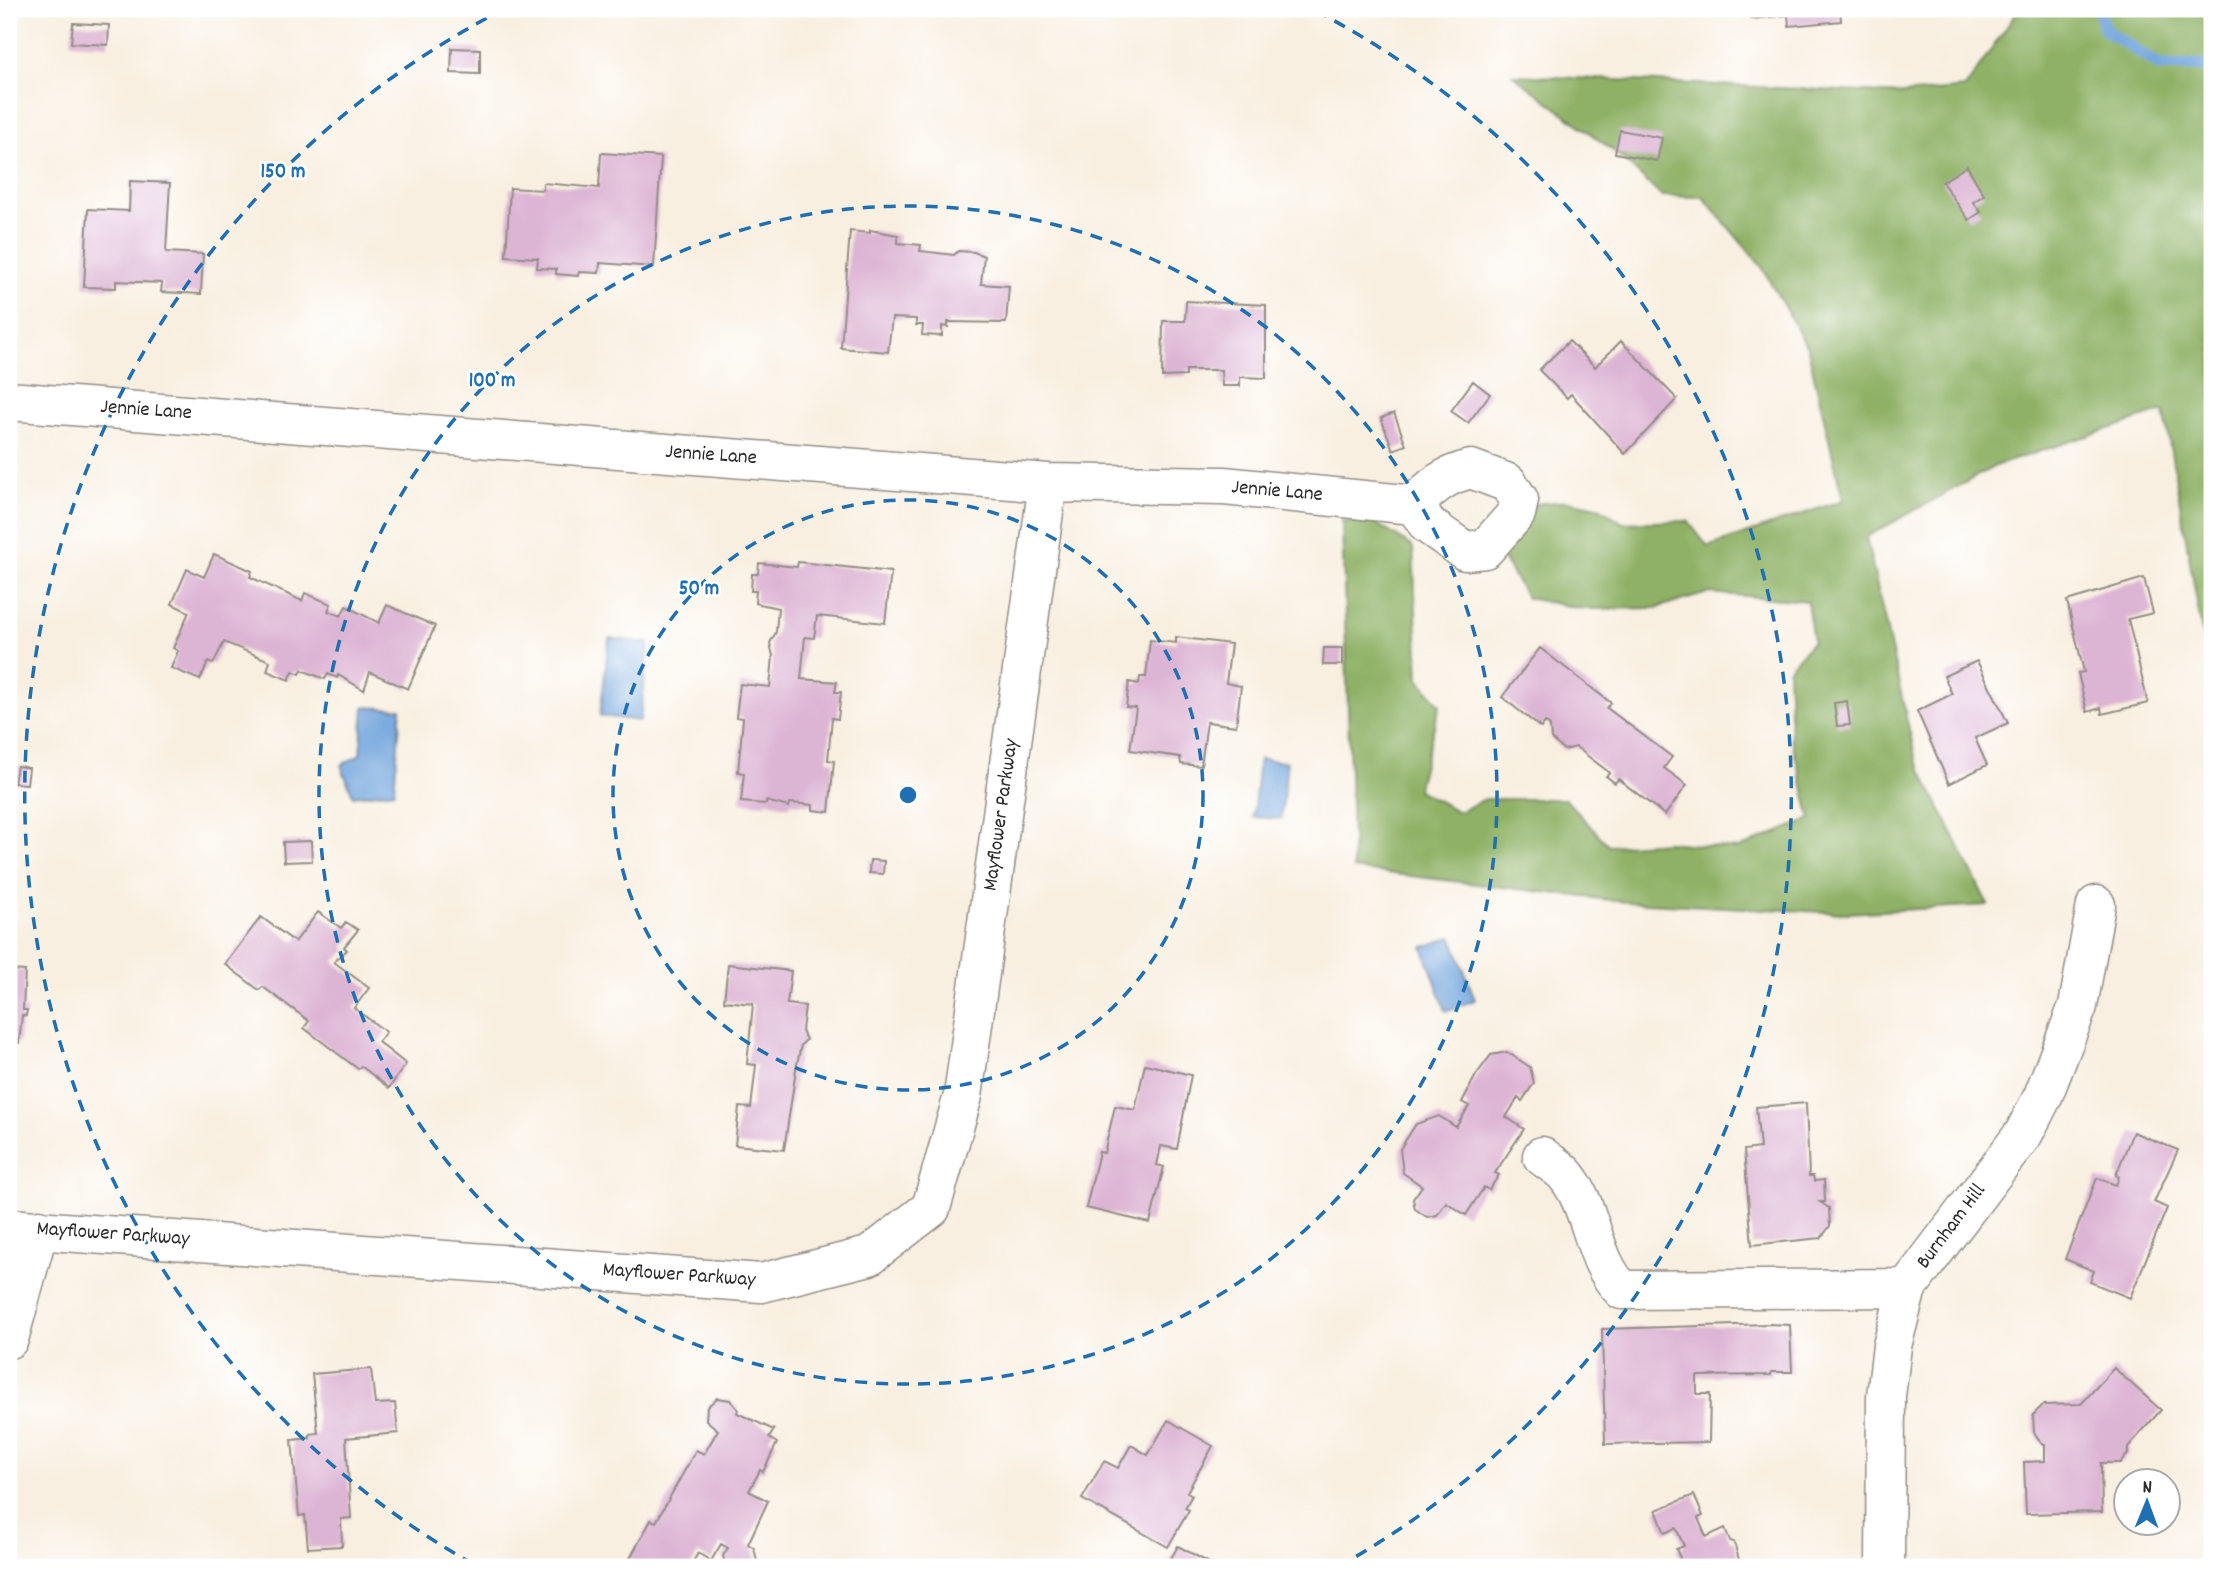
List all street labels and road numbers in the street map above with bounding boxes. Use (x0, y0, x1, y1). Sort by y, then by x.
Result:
street label: Jennie Lane (99, 393, 193, 429)
street label: Jennie Lane (664, 438, 758, 474)
street label: Jennie Lane (1230, 473, 1324, 511)
street label: Mayflower Parkway (976, 736, 1028, 893)
street label: Burnham Hill (1910, 1178, 1994, 1276)
street label: Mayflower Parkway (35, 1215, 191, 1255)
street label: Mayflower Parkway (601, 1256, 757, 1296)

